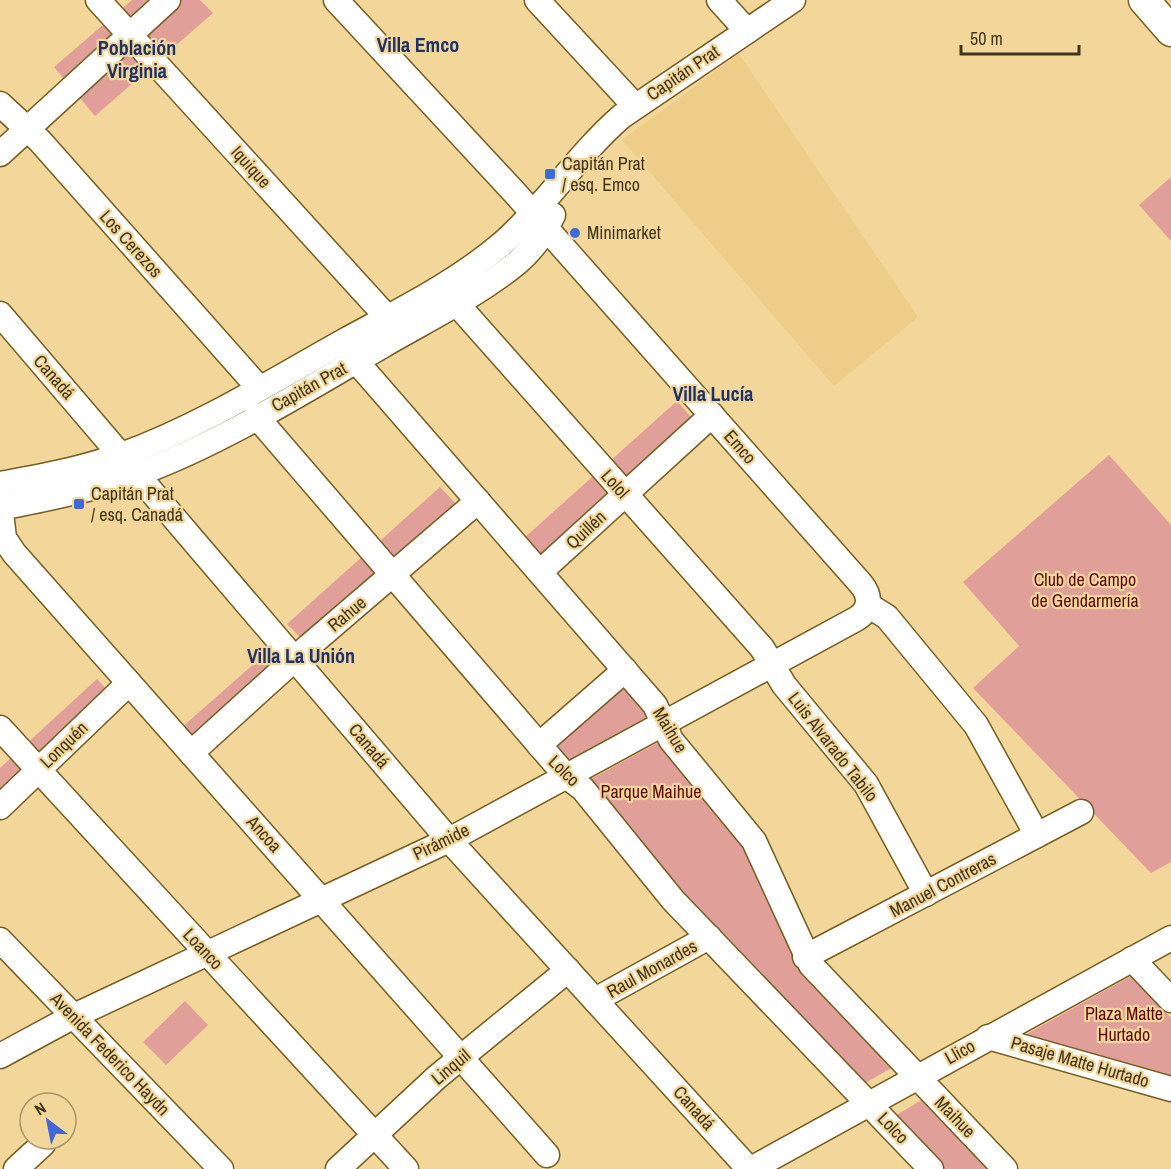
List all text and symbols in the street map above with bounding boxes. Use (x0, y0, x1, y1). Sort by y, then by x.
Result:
scale bar (961, 18, 1080, 56)
text: 50 m (970, 26, 1003, 51)
district label: Villa Emco (377, 31, 459, 58)
district label: Población Virginia (98, 34, 176, 84)
street label: Capitán Prat (641, 39, 724, 106)
street label: Iquique (226, 140, 277, 193)
place label: Capitán Prat / esq. Emco (562, 151, 645, 197)
marker: Capitán Prat / esq. Emco (543, 167, 557, 181)
street label: Los Cerezos (94, 205, 168, 283)
place label: Minimarket (587, 220, 661, 245)
marker: Minimarket (568, 226, 582, 240)
street label: Canadá (28, 349, 81, 404)
street label: Capitán Prat (266, 356, 351, 418)
district label: Villa Lucía (673, 380, 753, 407)
street label: Emco (719, 424, 762, 469)
street label: Lolol (596, 464, 635, 504)
place label: Capitán Prat / esq. Canadá (91, 481, 183, 527)
marker: Capitán Prat / esq. Canadá (72, 497, 86, 511)
street label: Quillén (560, 505, 611, 555)
park label: Club de Campo de Gendarmería (1031, 567, 1139, 613)
street label: Rahue (322, 590, 371, 637)
district label: Villa La Unión (247, 642, 355, 669)
street label: Luis Alvarado Tabilo (783, 687, 884, 807)
street label: Maihue (647, 702, 694, 757)
street label: Lonquén (34, 716, 93, 774)
street label: Canadá (343, 718, 396, 774)
street label: Lolco (543, 749, 586, 792)
park label: Parque Maihue (601, 779, 701, 804)
street label: Ancoa (240, 809, 288, 858)
street label: Pirámide (408, 817, 473, 866)
street label: Manuel Contreras (885, 846, 1000, 923)
street label: Loanco (178, 922, 229, 975)
street label: Raul Monardes (602, 933, 702, 1004)
street label: Avenida Federico Haydn (44, 986, 176, 1121)
park label: Plaza Matte Hurtado (1085, 1001, 1163, 1047)
street label: Pasaje Matte Hurtado (1008, 1030, 1152, 1093)
street label: Llico (940, 1033, 979, 1070)
street label: Linquil (426, 1043, 476, 1090)
street label: Canadá (668, 1080, 721, 1135)
street label: Maihue (929, 1090, 981, 1143)
north arrow (18, 1091, 78, 1151)
text: N (30, 1096, 50, 1120)
street label: Lolco (872, 1106, 915, 1149)

